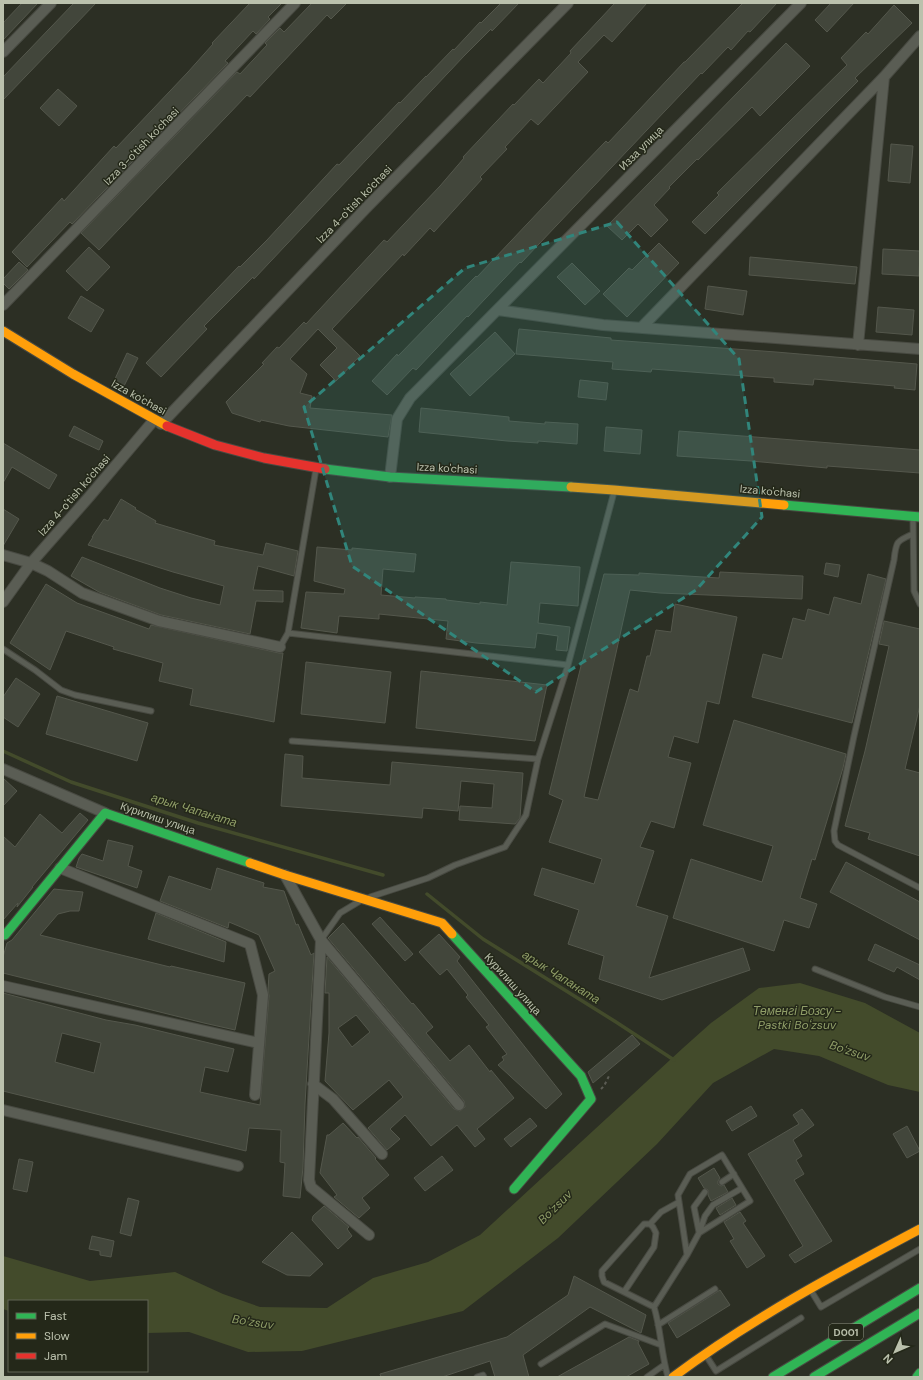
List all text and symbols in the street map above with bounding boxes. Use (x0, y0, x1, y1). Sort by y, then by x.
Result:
street label: Izza 3-o'tish ko'chasi (100, 104, 182, 188)
street label: Изза улица (616, 122, 667, 173)
street label: Izza 4-o'tish ko'chasi (313, 162, 395, 246)
street label: Izza ko'chasi (109, 376, 169, 418)
street label: Izza 4-o'tish ko'chasi (35, 452, 113, 538)
street label: Izza ko'chasi (416, 459, 478, 477)
street label: Izza ko'chasi (739, 481, 801, 501)
water label: арык Чапаната (149, 789, 239, 831)
street label: Курилиш улица (119, 799, 198, 838)
water label: арык Чапаната (519, 947, 603, 1008)
street label: Курилиш улица (481, 950, 545, 1019)
water label: Төменгі Бозсу - Pastki Boʻzsuv (753, 1003, 841, 1033)
water label: Boʻzsuv (828, 1037, 873, 1065)
water label: Boʻzsuv (534, 1186, 576, 1228)
legend (8, 1300, 148, 1372)
text: Fast (44, 1308, 67, 1324)
water label: Boʻzsuv (231, 1311, 276, 1333)
road number: D001 (829, 1324, 863, 1340)
text: Slow (44, 1328, 70, 1344)
north arrow (875, 1332, 915, 1372)
text: Jam (44, 1348, 67, 1364)
text: N (880, 1351, 896, 1367)

